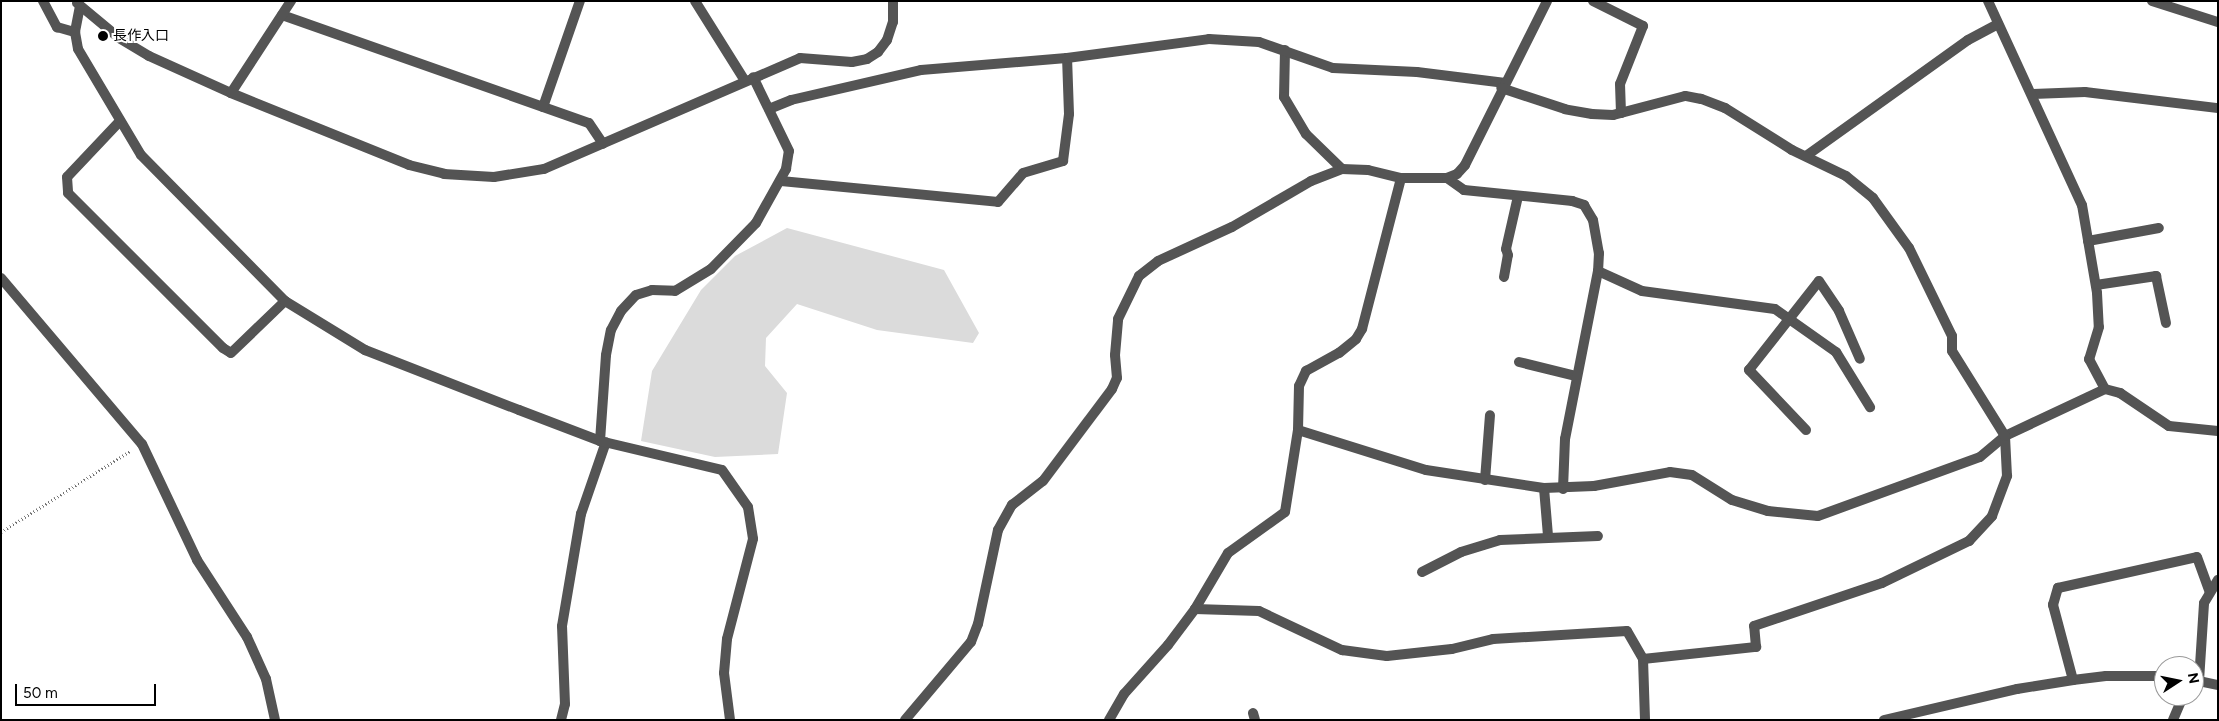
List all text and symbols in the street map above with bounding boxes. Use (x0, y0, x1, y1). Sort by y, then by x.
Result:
place label: 長作入口 (113, 28, 169, 44)
marker: 長作入口 (97, 30, 109, 42)
north arrow (2154, 656, 2204, 706)
text: N (2184, 671, 2203, 685)
scale bar (18, 674, 159, 706)
text: 50 m (23, 684, 58, 702)

